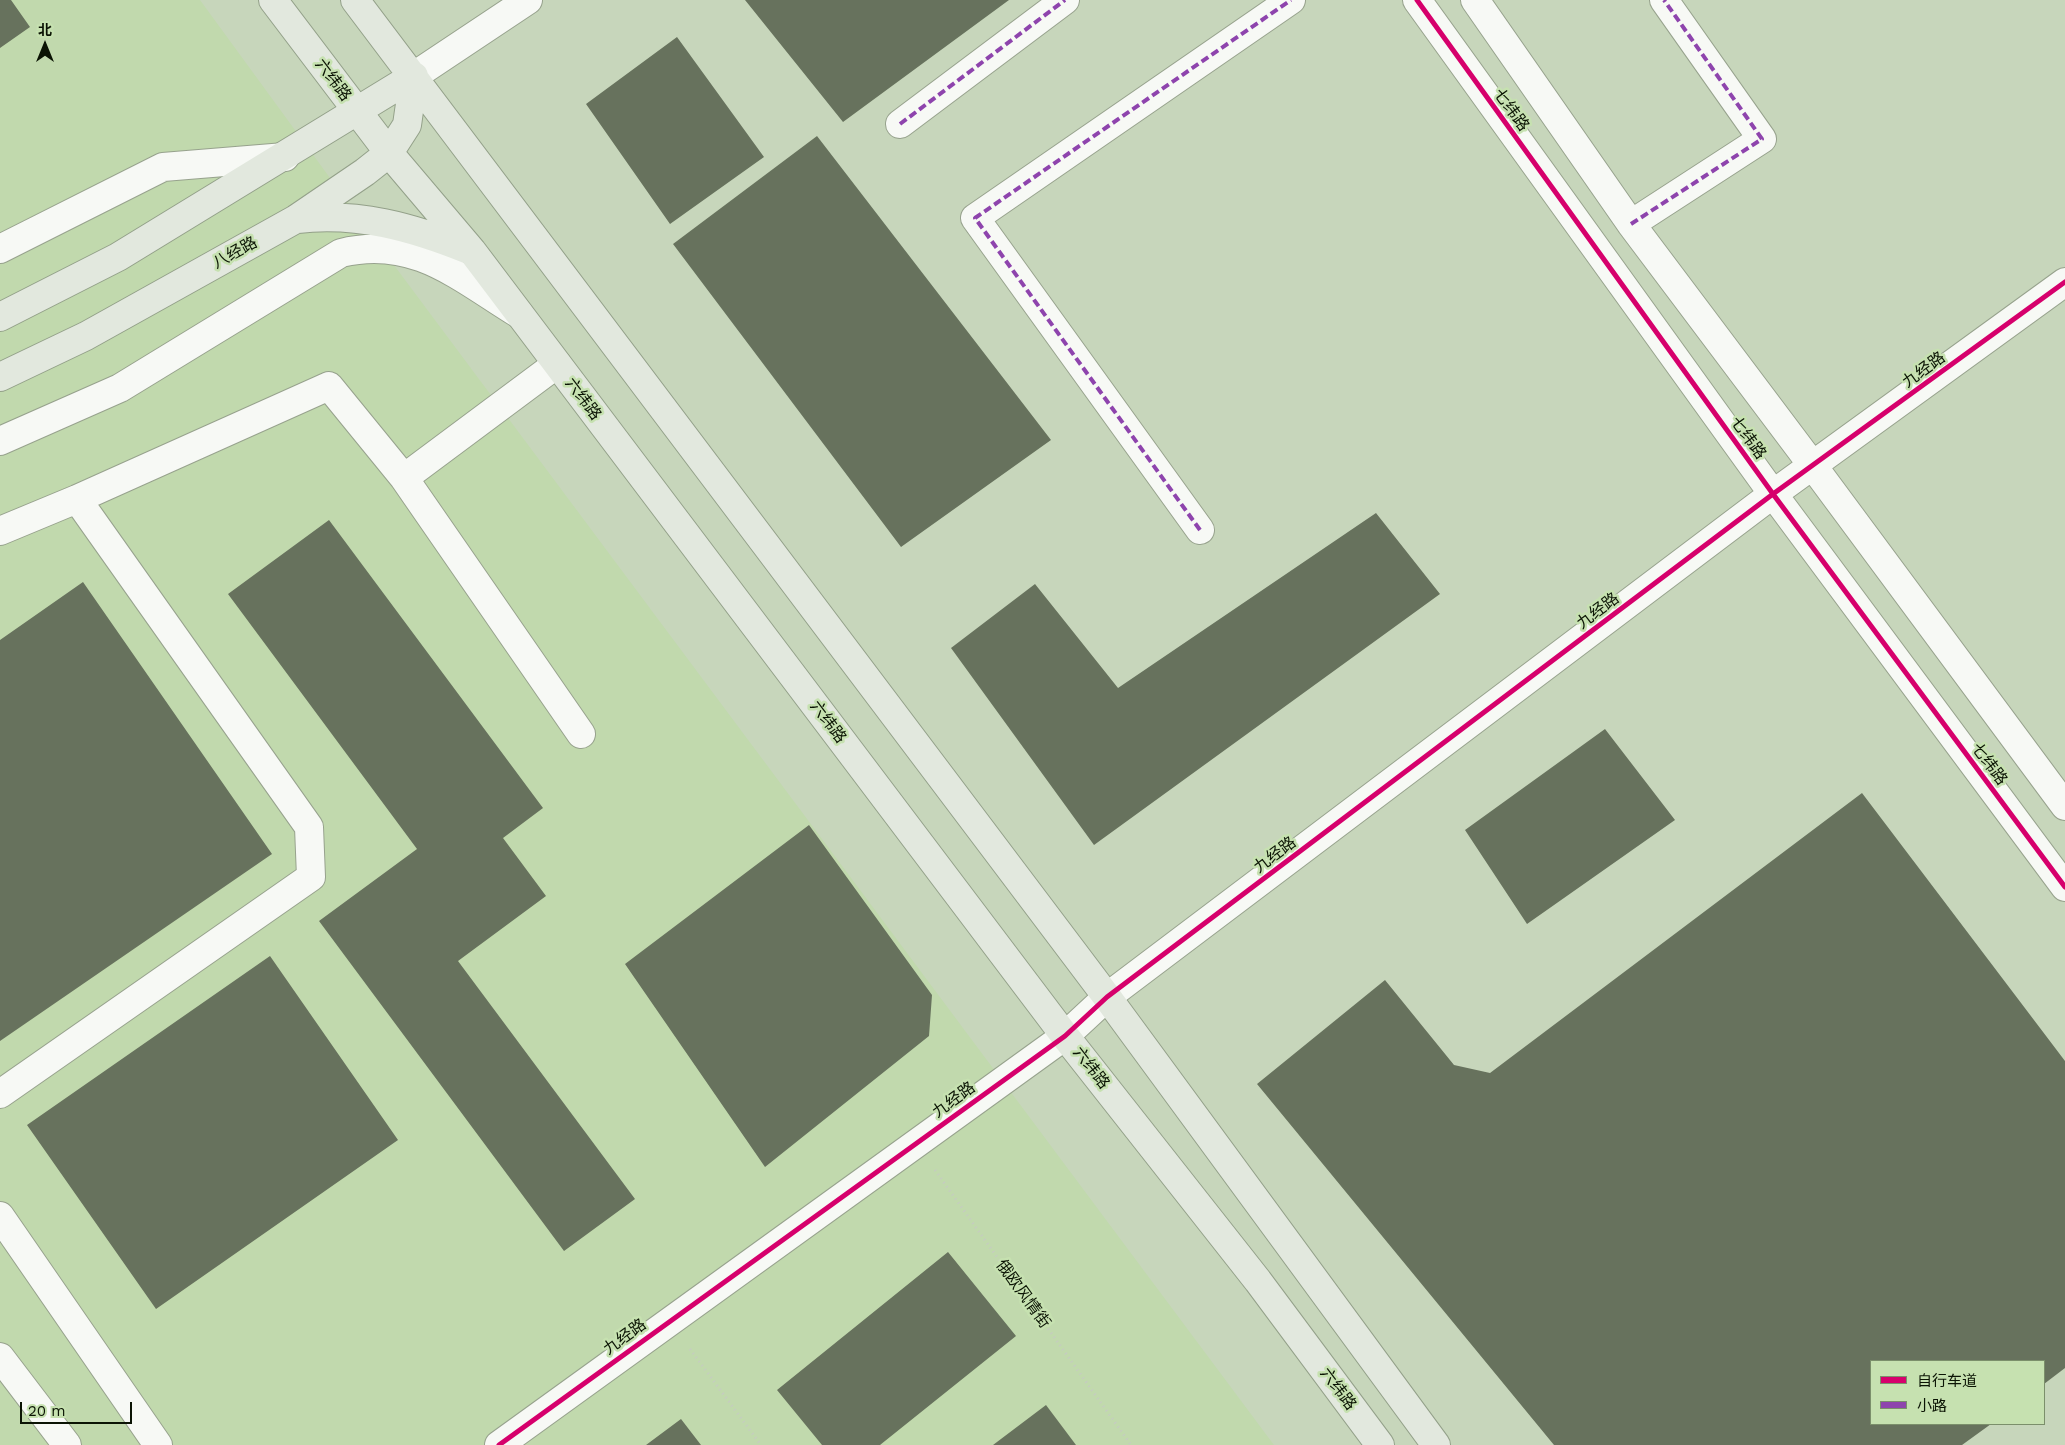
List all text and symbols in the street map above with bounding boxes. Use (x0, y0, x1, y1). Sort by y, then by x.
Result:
north arrow (20, 20, 70, 70)
text: 北 (38, 22, 52, 38)
street label: 六纬路 (311, 55, 355, 105)
street label: 七纬路 (1489, 85, 1533, 135)
street label: 八经路 (209, 233, 261, 273)
street label: 九经路 (1899, 348, 1949, 392)
street label: 六纬路 (561, 374, 605, 424)
street label: 七纬路 (1726, 413, 1770, 463)
street label: 九经路 (1573, 589, 1623, 633)
street label: 六纬路 (806, 697, 850, 747)
street label: 七纬路 (1967, 739, 2011, 789)
street label: 九经路 (1250, 833, 1300, 877)
street label: 六纬路 (1069, 1043, 1113, 1093)
street label: 九经路 (929, 1078, 979, 1122)
street label: 俄欧风情街 (992, 1256, 1054, 1332)
street label: 九经路 (600, 1315, 650, 1359)
legend (1870, 1360, 2045, 1425)
street label: 六纬路 (1316, 1364, 1360, 1414)
text: 自行车道 (1917, 1372, 1977, 1390)
scale bar (22, 1392, 135, 1424)
text: 小路 (1917, 1397, 1947, 1415)
text: 20 m (28, 1402, 66, 1420)

